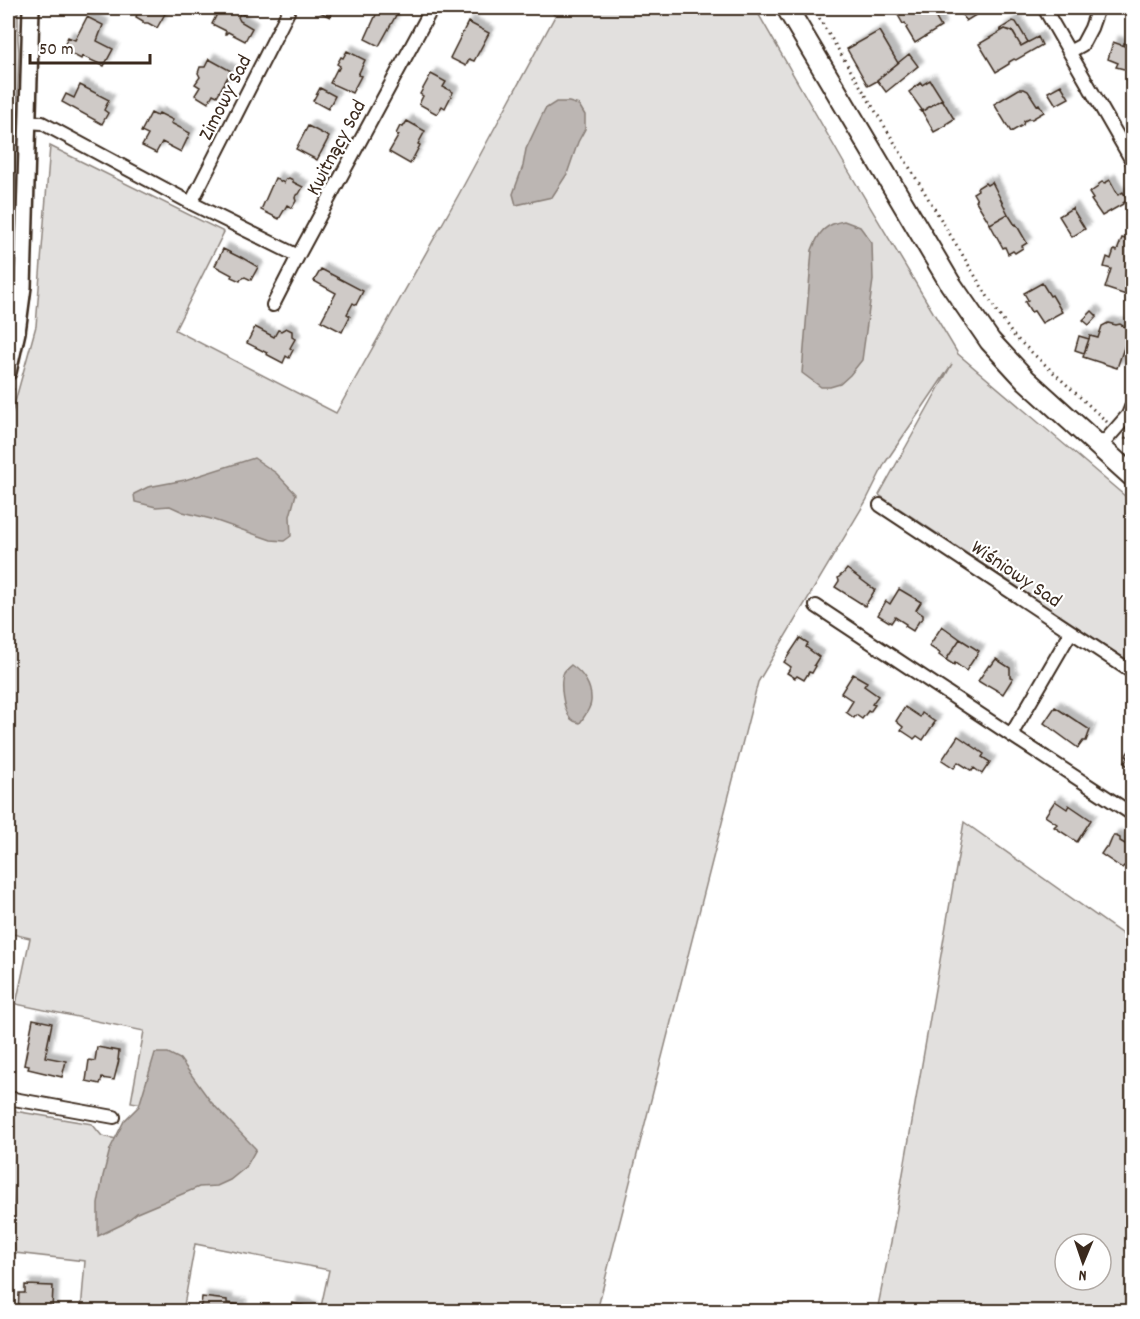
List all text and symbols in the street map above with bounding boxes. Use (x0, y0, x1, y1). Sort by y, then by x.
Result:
scale bar (30, 27, 150, 65)
text: 50 m (39, 38, 74, 63)
street label: Zimowy Sad (192, 50, 261, 146)
street label: Kwitnący Sad (300, 95, 375, 202)
street label: Wiśniowy Sad (964, 534, 1067, 617)
north arrow (1053, 1232, 1113, 1292)
text: N (1078, 1263, 1087, 1286)

